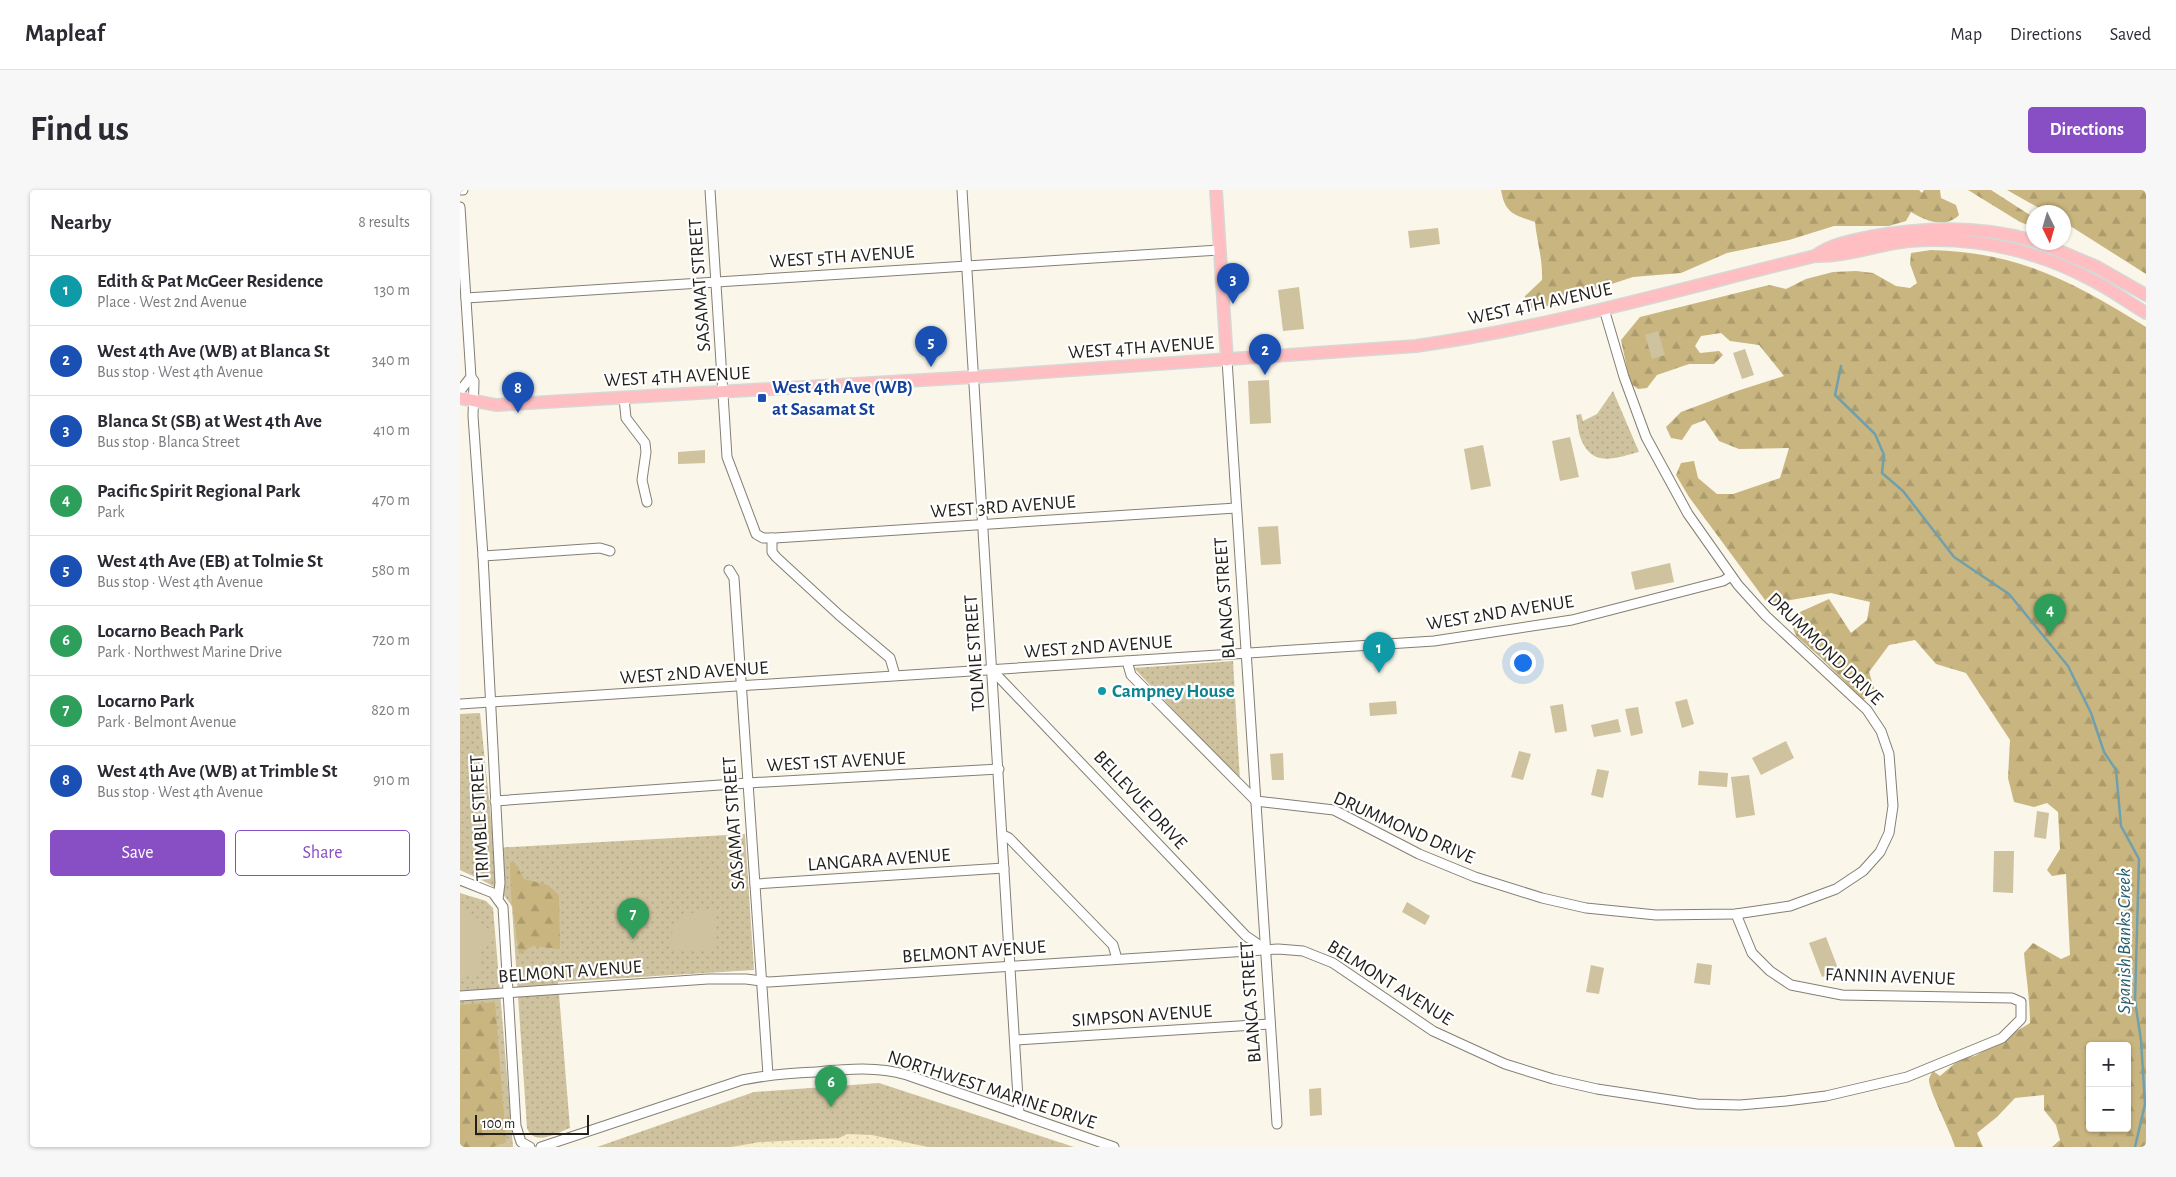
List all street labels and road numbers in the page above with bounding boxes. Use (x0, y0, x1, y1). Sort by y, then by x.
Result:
street label: SASAMAT STREET (686, 218, 714, 352)
street label: WEST 5TH AVENUE (769, 242, 915, 272)
street label: WEST 4TH AVENUE (1466, 279, 1614, 329)
street label: WEST 4TH AVENUE (1067, 333, 1215, 363)
street label: WEST 4TH AVENUE (603, 364, 751, 390)
street label: WEST 3RD AVENUE (930, 492, 1076, 522)
street label: BLANCA STREET (1211, 537, 1239, 659)
street label: DRUMMOND DRIVE (1764, 589, 1886, 709)
street label: WEST 2ND AVENUE (1425, 592, 1575, 634)
street label: TOLMIE STREET (961, 594, 989, 712)
street label: WEST 2ND AVENUE (1023, 632, 1173, 662)
street label: WEST 2ND AVENUE (619, 658, 769, 688)
street label: BELLEVUE DRIVE (1090, 747, 1190, 853)
street label: WEST 1ST AVENUE (766, 749, 906, 775)
street label: TRIMBLE STREET (467, 754, 493, 882)
street label: SASAMAT STREET (720, 756, 748, 890)
street label: DRUMMOND DRIVE (1331, 788, 1477, 868)
street label: LANGARA AVENUE (807, 846, 951, 874)
street label: BELMONT AVENUE (1324, 937, 1456, 1029)
street label: BELMONT AVENUE (902, 938, 1046, 966)
street label: BLANCA STREET (1237, 941, 1265, 1063)
street label: BELMONT AVENUE (498, 958, 642, 986)
street label: FANNIN AVENUE (1825, 965, 1955, 989)
street label: SIMPSON AVENUE (1071, 1002, 1213, 1030)
street label: NORTHWEST MARINE DRIVE (885, 1047, 1099, 1133)

